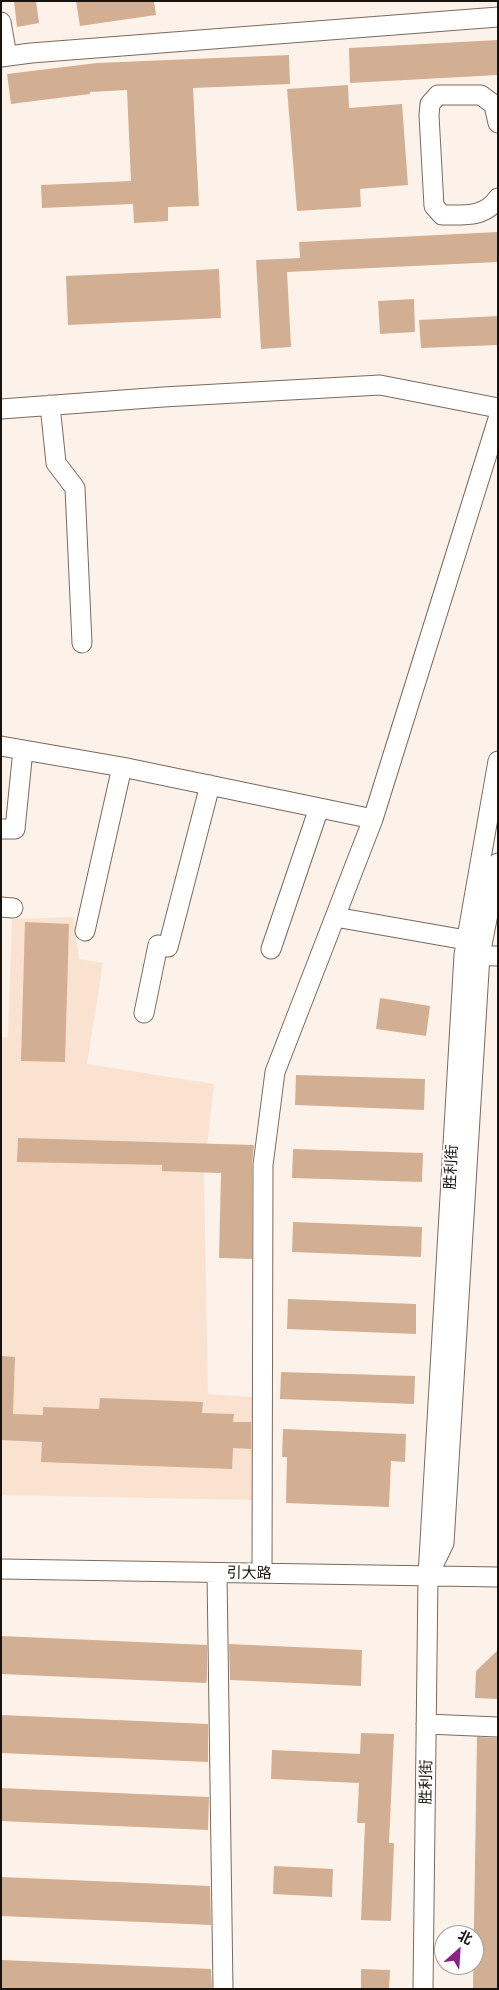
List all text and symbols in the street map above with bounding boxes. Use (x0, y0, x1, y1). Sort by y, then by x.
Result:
street label: 胜利街 (441, 1144, 461, 1190)
street label: 引大路 (226, 1564, 272, 1582)
street label: 胜利街 (417, 1759, 435, 1805)
north arrow (434, 1925, 484, 1975)
text: 北 (455, 1926, 475, 1948)

